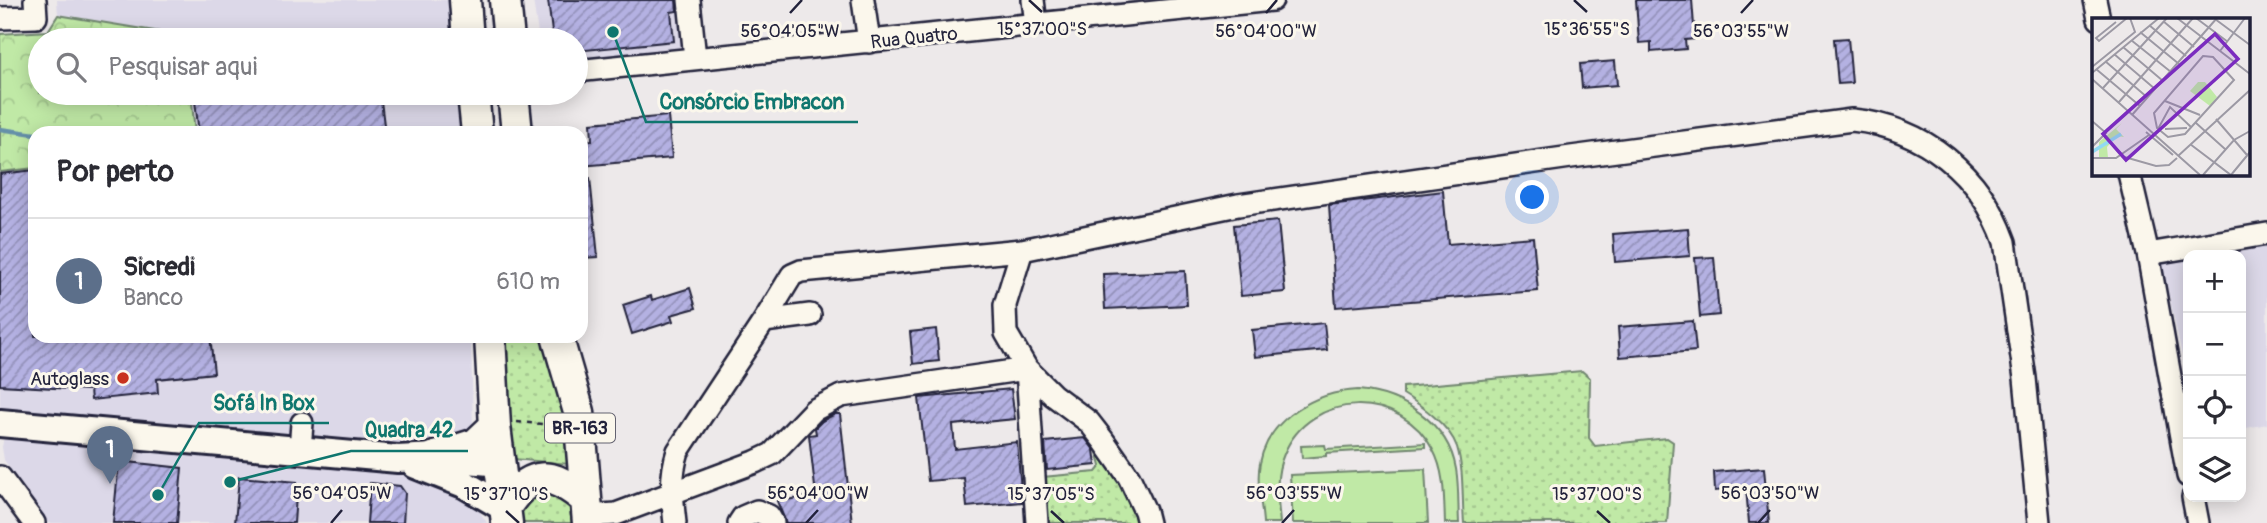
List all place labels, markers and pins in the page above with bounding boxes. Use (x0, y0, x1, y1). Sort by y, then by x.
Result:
callout: Consórcio Embracon (646, 80, 858, 122)
place label: Autoglass (30, 367, 110, 391)
marker: Autoglass (115, 370, 131, 386)
callout: Sofá In Box (199, 381, 329, 423)
callout: Quadra 42 (351, 409, 468, 451)
pin: 1 (87, 426, 133, 484)

